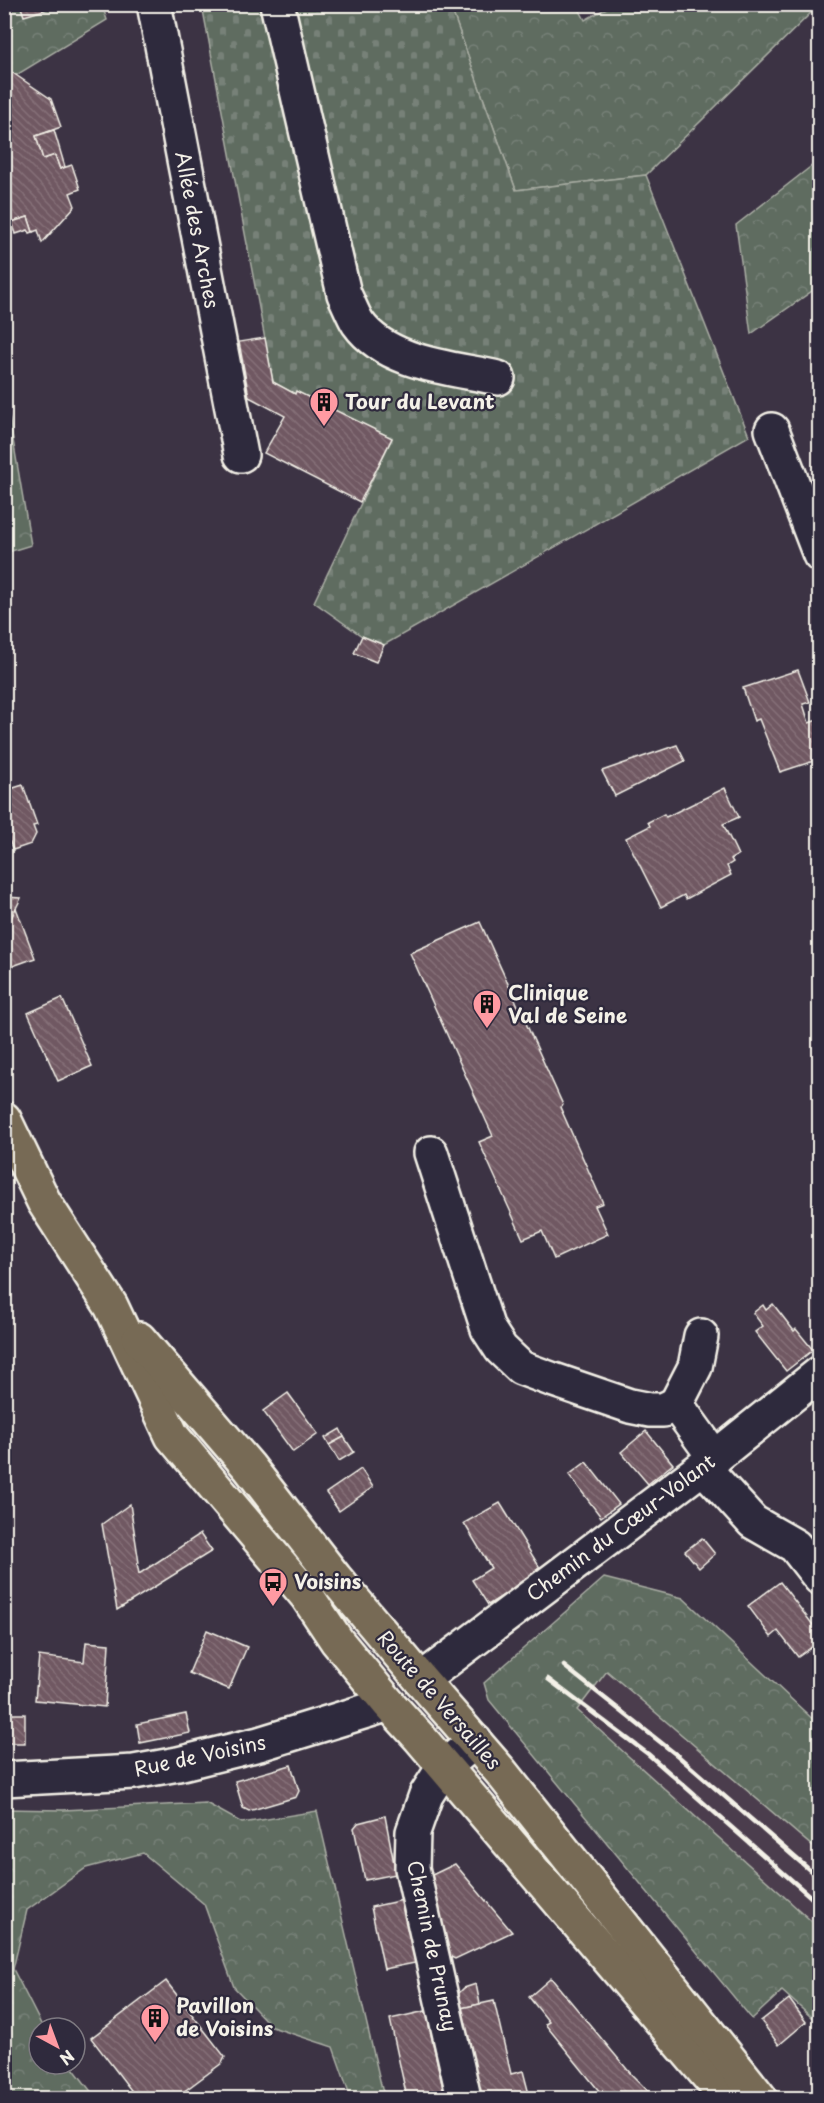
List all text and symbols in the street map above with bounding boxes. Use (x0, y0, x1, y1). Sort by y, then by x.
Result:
street label: Allée des Arches (168, 149, 228, 311)
building icon: Tour du Levant (308, 386, 340, 428)
place label: Tour du Levant (345, 386, 495, 416)
place label: Clinique Val de Seine (508, 977, 627, 1030)
building icon: Clinique Val de Seine (471, 988, 503, 1030)
street label: Chemin du Cœur-Volant (520, 1446, 721, 1608)
bus stop icon: Voisins (257, 1566, 289, 1608)
place label: Voisins (294, 1566, 362, 1596)
street label: Route de Versailles (371, 1623, 509, 1776)
street label: Rue de Voisins (131, 1726, 268, 1784)
street label: Chemin de Prunay (400, 1857, 466, 2034)
place label: Pavillon de Voisins (176, 1990, 274, 2043)
building icon: Pavillon de Voisins (139, 2002, 171, 2044)
north arrow (27, 2016, 87, 2076)
text: N (55, 2045, 80, 2071)

